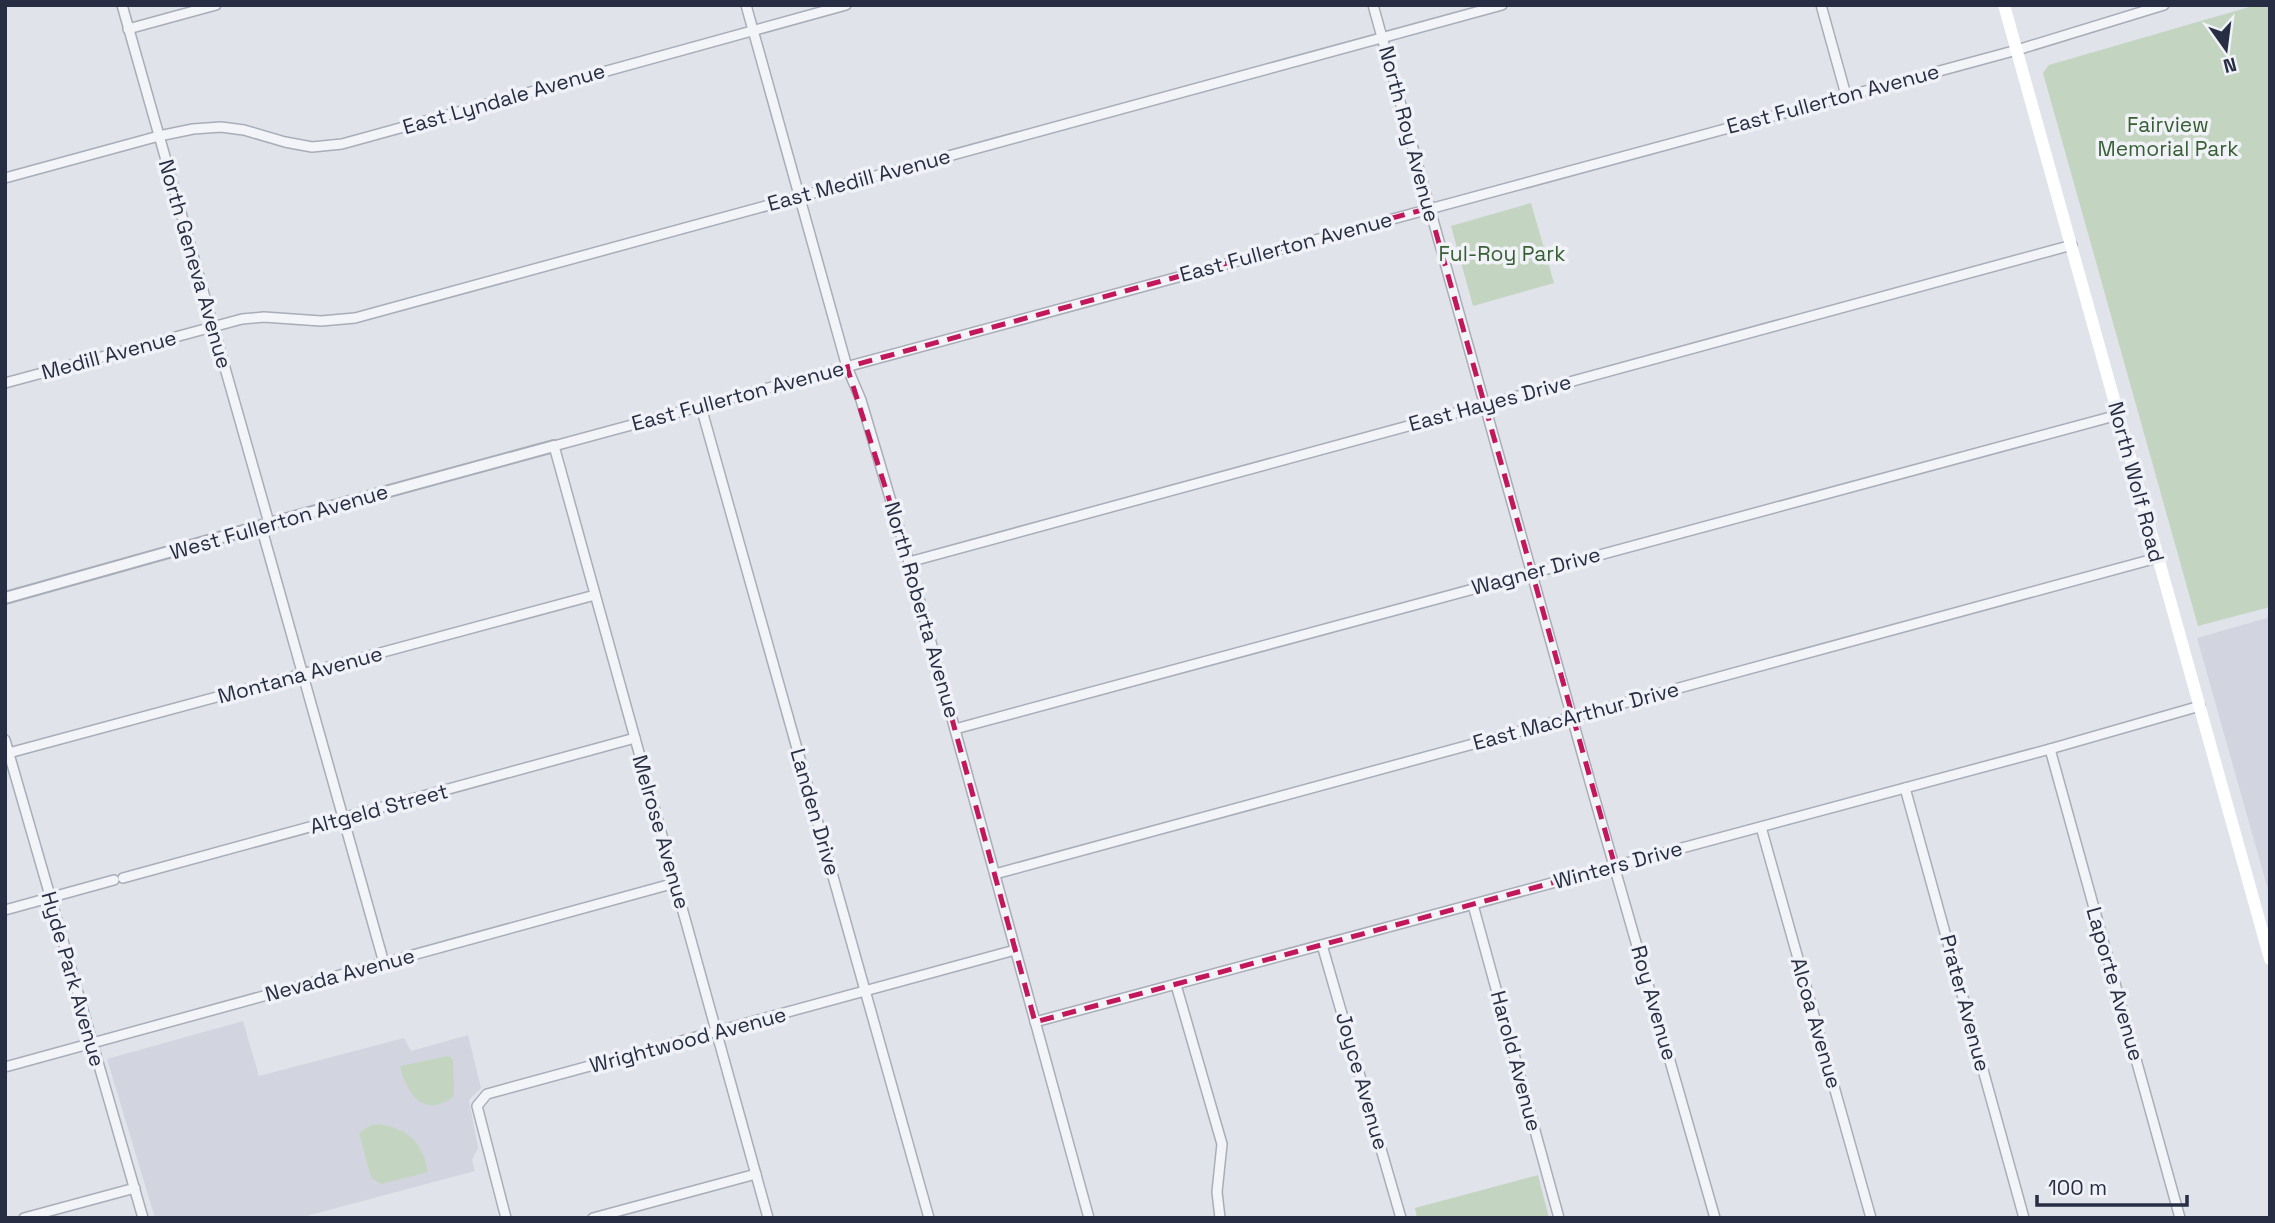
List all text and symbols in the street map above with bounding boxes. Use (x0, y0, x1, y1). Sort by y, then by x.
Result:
north arrow (2191, 14, 2261, 84)
street label: North Roy Avenue (1373, 43, 1446, 225)
text: N (2221, 51, 2239, 79)
street label: East Lyndale Avenue (400, 57, 608, 140)
street label: East Fullerton Avenue (1724, 57, 1942, 140)
park label: Fairview Memorial Park (2098, 111, 2239, 162)
street label: East Medill Avenue (764, 142, 953, 217)
street label: North Geneva Avenue (153, 156, 238, 372)
street label: East Fullerton Avenue (1177, 205, 1395, 288)
park label: Ful-Roy Park (1438, 240, 1566, 267)
street label: Medill Avenue (38, 324, 179, 386)
street label: East Fullerton Avenue (629, 354, 847, 437)
street label: East Hayes Drive (1406, 368, 1574, 437)
street label: North Wolf Road (2102, 399, 2171, 565)
street label: West Fullerton Avenue (167, 477, 391, 566)
street label: North Roberta Avenue (879, 499, 966, 721)
street label: Wagner Drive (1468, 540, 1603, 601)
street label: Montana Avenue (214, 640, 385, 710)
street label: East MacArthur Drive (1470, 675, 1682, 756)
street label: Landen Drive (784, 745, 847, 879)
street label: Melrose Avenue (627, 752, 696, 912)
street label: Altgeld Street (307, 777, 451, 840)
street label: Winters Drive (1550, 834, 1685, 895)
street label: Hyde Park Avenue (36, 888, 111, 1070)
street label: Laporte Avenue (2081, 904, 2150, 1064)
street label: Prater Avenue (1934, 932, 1997, 1074)
street label: Nevada Avenue (262, 942, 418, 1007)
street label: Roy Avenue (1625, 942, 1684, 1063)
street label: Alcoa Avenue (1785, 954, 1848, 1092)
street label: Harold Avenue (1485, 988, 1548, 1134)
street label: Wrightwood Avenue (587, 1000, 789, 1079)
street label: Joyce Avenue (1330, 1009, 1395, 1153)
scale bar (2037, 1164, 2188, 1208)
text: 100 m (2048, 1174, 2107, 1201)

